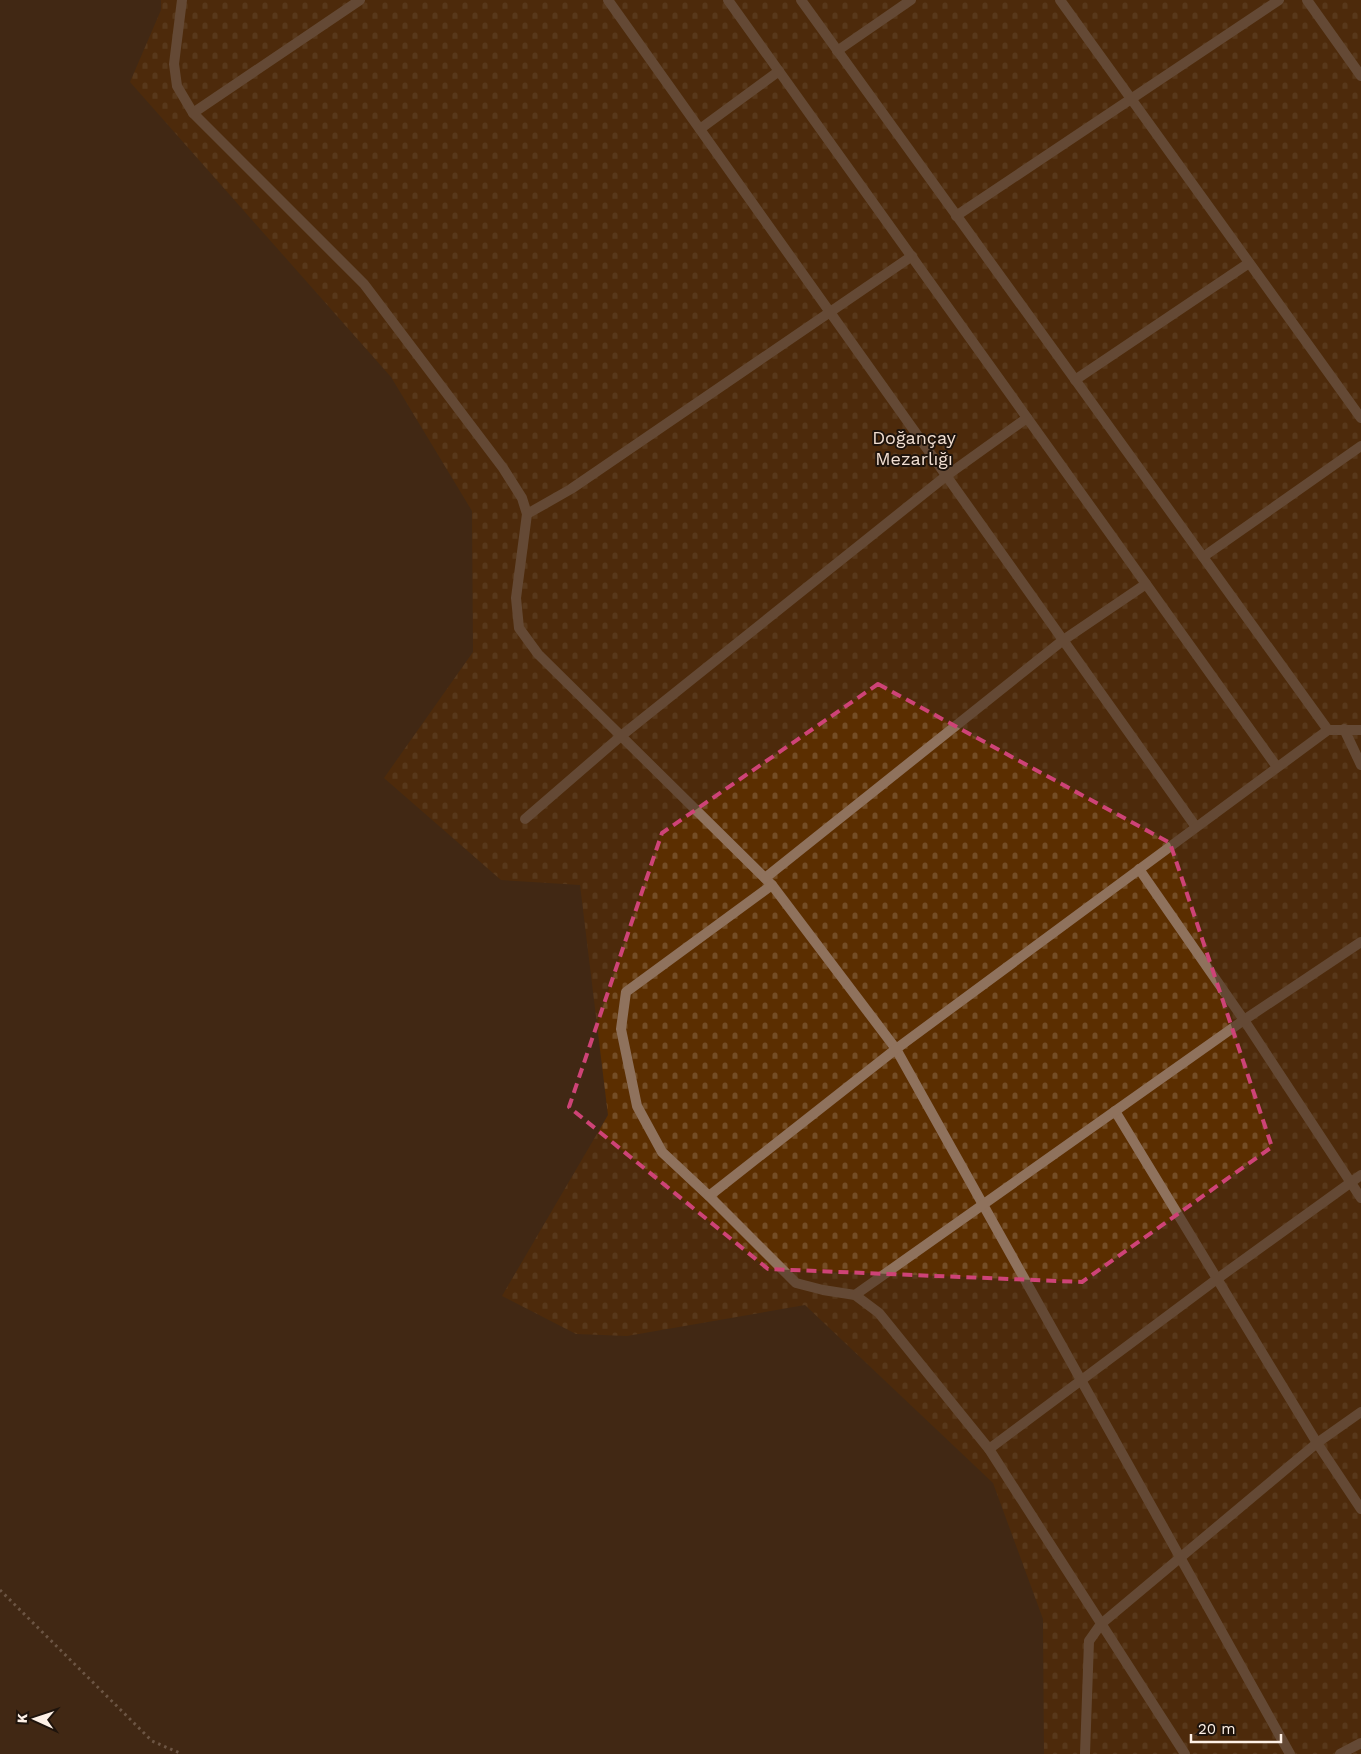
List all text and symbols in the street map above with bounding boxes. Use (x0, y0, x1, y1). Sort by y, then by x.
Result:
park label: Doğançay Mezarlığı (872, 427, 957, 469)
north arrow (10, 1694, 60, 1744)
scale bar (1191, 1712, 1281, 1744)
text: K (14, 1713, 30, 1724)
text: 20 m (1198, 1720, 1236, 1738)

